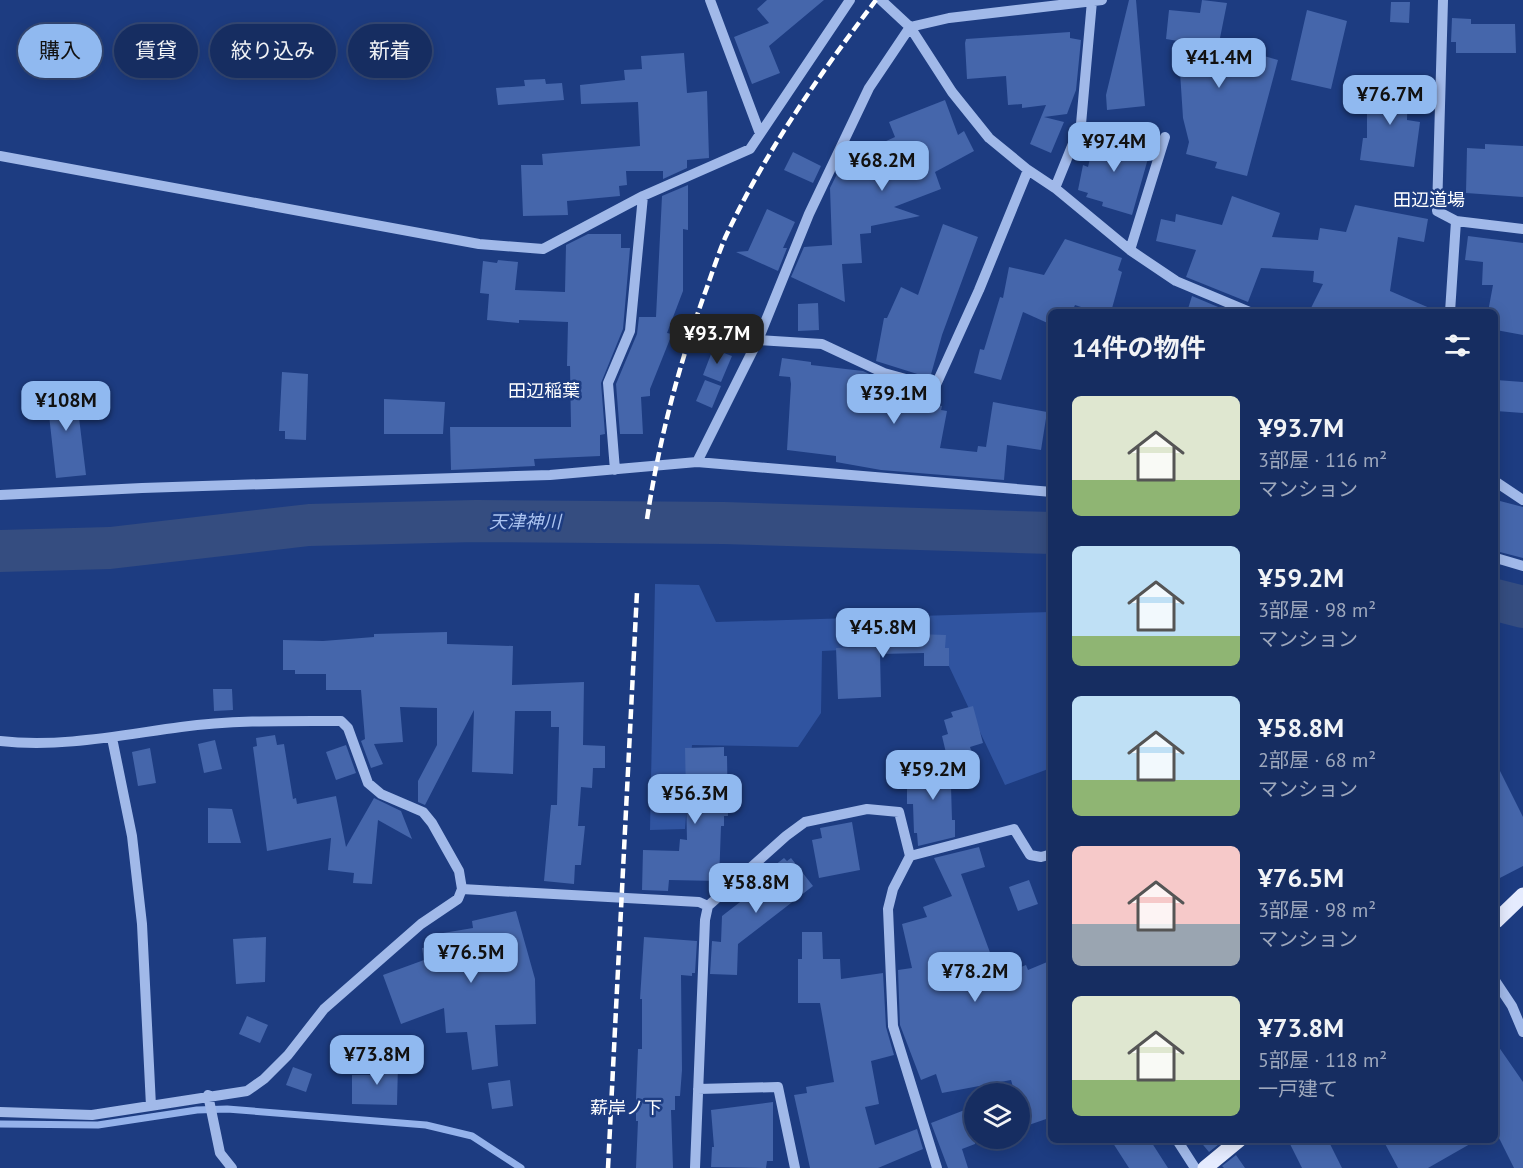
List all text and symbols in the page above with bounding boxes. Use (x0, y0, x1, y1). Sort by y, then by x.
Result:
chip: 購入 (18, 24, 102, 78)
chip: 賃貸 (114, 24, 198, 78)
chip: 絞り込み (210, 24, 336, 78)
chip: 新着 (348, 24, 432, 78)
pin: ¥41.4M (1170, 38, 1268, 89)
text: ¥41.4M (1186, 44, 1252, 70)
pin: ¥76.7M (1341, 75, 1439, 126)
text: ¥76.7M (1357, 81, 1423, 107)
pin: ¥97.4M (1065, 122, 1163, 173)
text: ¥97.4M (1082, 128, 1146, 154)
pin: ¥68.2M (833, 141, 931, 192)
text: ¥68.2M (849, 147, 915, 173)
district label: 田辺道場 (1393, 188, 1465, 211)
pin: ¥93.7M (668, 314, 766, 365)
text: ¥93.7M (684, 320, 750, 346)
icon: filters (1441, 329, 1474, 362)
text: 14件の物件 (1072, 331, 1205, 364)
pin: ¥39.1M (845, 374, 943, 425)
district label: 田辺稲葉 (508, 379, 580, 402)
text: ¥39.1M (861, 380, 927, 406)
pin: ¥108M (24, 381, 108, 432)
text: ¥108M (35, 387, 97, 413)
text: ¥93.7M (1258, 411, 1344, 444)
icon: home (1120, 420, 1192, 492)
text: 3部屋 · 116 m² (1258, 447, 1387, 473)
text: マンション (1258, 476, 1358, 502)
water label: 天津神川 (489, 510, 563, 533)
text: ¥59.2M (1258, 561, 1344, 594)
icon: home (1120, 570, 1192, 642)
text: 3部屋 · 98 m² (1258, 597, 1376, 623)
pin: ¥45.8M (834, 608, 932, 659)
text: ¥45.8M (850, 614, 916, 640)
text: マンション (1258, 626, 1358, 652)
text: ¥58.8M (1258, 711, 1344, 744)
icon: home (1120, 720, 1192, 792)
text: 2部屋 · 68 m² (1258, 747, 1376, 773)
pin: ¥59.2M (884, 750, 982, 801)
text: ¥59.2M (900, 756, 966, 782)
pin: ¥56.3M (646, 774, 744, 825)
text: マンション (1258, 776, 1358, 802)
text: ¥56.3M (662, 780, 728, 806)
text: ¥76.5M (1258, 861, 1344, 894)
pin: ¥58.8M (707, 863, 805, 914)
text: ¥58.8M (723, 869, 789, 895)
icon: home (1120, 870, 1192, 942)
text: 3部屋 · 98 m² (1258, 897, 1376, 923)
text: マンション (1258, 926, 1358, 952)
pin: ¥76.5M (422, 933, 520, 984)
text: ¥76.5M (438, 939, 504, 965)
pin: ¥78.2M (926, 952, 1024, 1003)
text: ¥78.2M (942, 958, 1008, 984)
text: ¥73.8M (1258, 1011, 1344, 1044)
icon: home (1120, 1020, 1192, 1092)
pin: ¥73.8M (328, 1035, 426, 1086)
text: ¥73.8M (344, 1041, 410, 1067)
text: 5部屋 · 118 m² (1258, 1047, 1387, 1073)
text: 一戸建て (1258, 1076, 1338, 1102)
map controls (964, 1083, 1030, 1149)
button: layers (964, 1083, 1030, 1149)
district label: 薪岸ノ下 (590, 1096, 662, 1119)

